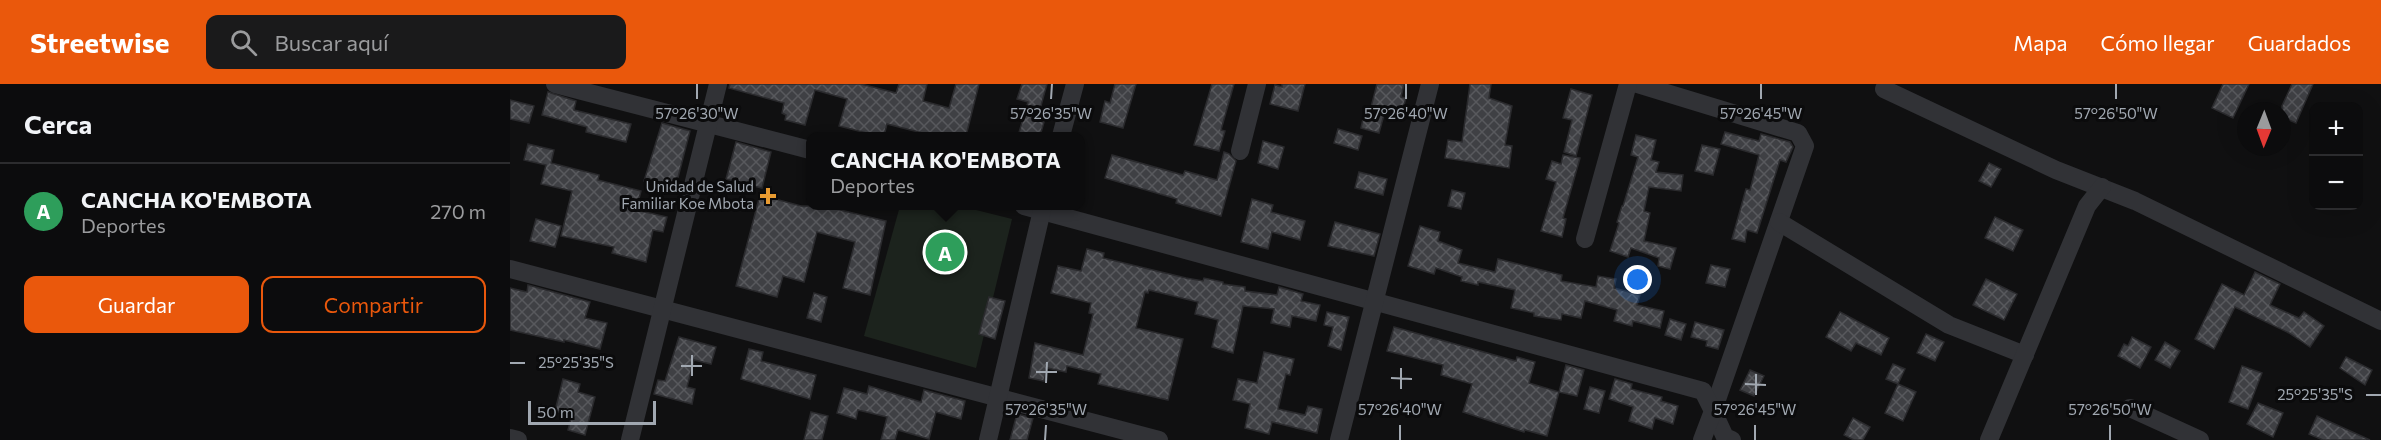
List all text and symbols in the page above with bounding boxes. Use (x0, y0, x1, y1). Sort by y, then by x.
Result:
search box (206, 15, 626, 69)
text: Streetwise (30, 25, 170, 59)
icon: search (227, 26, 260, 59)
text: Buscar aquí (275, 29, 389, 56)
text: Mapa (2013, 30, 2068, 55)
text: Cómo llegar (2101, 30, 2215, 55)
text: Guardados (2248, 30, 2351, 55)
north arrow (2237, 102, 2291, 156)
map controls (2309, 102, 2363, 210)
button: + (2309, 102, 2363, 156)
text: 57°26'30"W (655, 104, 739, 122)
text: 57°26'35"W (1010, 104, 1092, 122)
text: 57°26'40"W (1364, 104, 1448, 122)
text: 57°26'45"W (1720, 104, 1802, 122)
text: 57°26'50"W (2074, 104, 2158, 122)
text: Cerca (24, 108, 92, 139)
popup (806, 132, 1085, 210)
text: CANCHA KO'EMBOTA (830, 146, 1061, 173)
button: − (2309, 156, 2363, 210)
text: Deportes (830, 173, 915, 197)
place label: Unidad de Salud Familiar Koe Mbota (621, 177, 754, 212)
text: CANCHA KO'EMBOTA (81, 186, 312, 213)
marker: Unidad de Salud Familiar Koe Mbota (759, 187, 777, 205)
text: A (36, 199, 51, 223)
text: 270 m (430, 199, 486, 223)
text: Deportes (81, 213, 166, 237)
pin: A (926, 230, 964, 274)
your location (1623, 265, 1652, 294)
button: Guardar (24, 276, 249, 333)
button: Compartir (261, 276, 486, 333)
text: 25°25'35"S (538, 353, 614, 371)
text: 25°25'35"S (2277, 385, 2353, 403)
scale bar (528, 398, 656, 426)
text: 57°26'35"W (1005, 400, 1087, 418)
text: 57°26'40"W (1358, 400, 1442, 418)
text: 57°26'45"W (1714, 400, 1796, 418)
text: 57°26'50"W (2068, 400, 2152, 418)
text: 50 m (537, 402, 574, 421)

